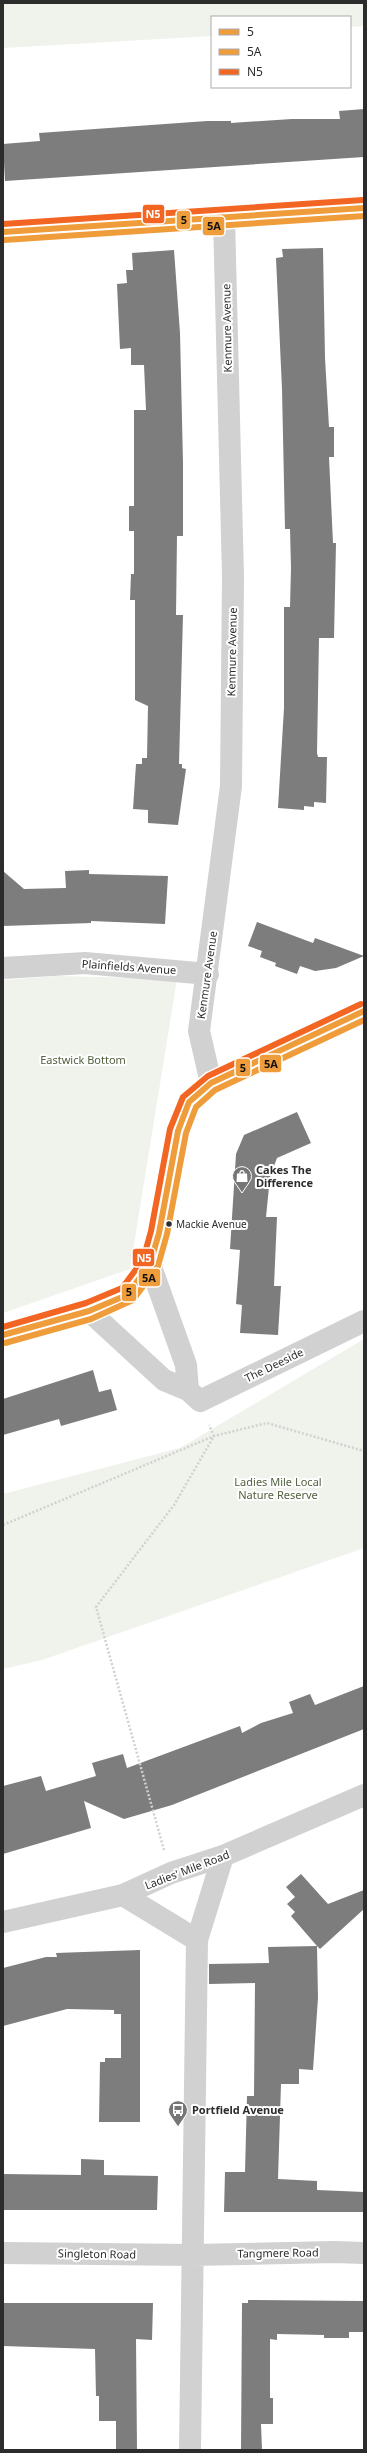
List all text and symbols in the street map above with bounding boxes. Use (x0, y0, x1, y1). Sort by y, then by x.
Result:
legend (211, 16, 351, 88)
text: 5 (247, 23, 254, 40)
text: 5A (247, 43, 262, 60)
text: N5 (247, 63, 263, 80)
line badge: N5 (142, 204, 165, 224)
text: N5 (145, 206, 161, 221)
line badge: 5 (176, 210, 191, 230)
text: 5 (181, 212, 187, 227)
line badge: 5A (202, 216, 225, 236)
text: 5A (207, 218, 221, 233)
street label: Kenmure Avenue (218, 283, 235, 373)
street label: Kenmure Avenue (223, 607, 240, 697)
street label: Kenmure Avenue (193, 930, 220, 1020)
street label: Plainfields Avenue (81, 956, 177, 977)
park label: Eastwick Bottom (40, 1052, 126, 1067)
line badge: 5A (259, 1054, 282, 1073)
text: 5A (264, 1056, 278, 1071)
line badge: 5 (235, 1058, 251, 1077)
text: 5 (240, 1060, 246, 1075)
place label: Cakes The Difference (256, 1162, 313, 1190)
shop icon: Cakes The Difference (231, 1165, 253, 1193)
place label: Mackie Avenue (176, 1217, 247, 1231)
marker: Mackie Avenue (164, 1219, 174, 1229)
line badge: N5 (132, 1248, 155, 1267)
text: N5 (136, 1250, 152, 1265)
line badge: 5A (138, 1268, 161, 1287)
text: 5A (142, 1270, 156, 1285)
line badge: 5 (121, 1283, 137, 1302)
text: 5 (126, 1284, 132, 1299)
street label: The Deeside (242, 1344, 306, 1385)
park label: Ladies Mile Local Nature Reserve (234, 1474, 322, 1502)
street label: Ladies' Mile Road (142, 1846, 231, 1893)
bus stop icon: Portfield Avenue (167, 2099, 189, 2127)
place label: Portfield Avenue (192, 2102, 284, 2117)
street label: Tangmere Road (237, 2244, 319, 2261)
street label: Singleton Road (58, 2245, 136, 2262)

